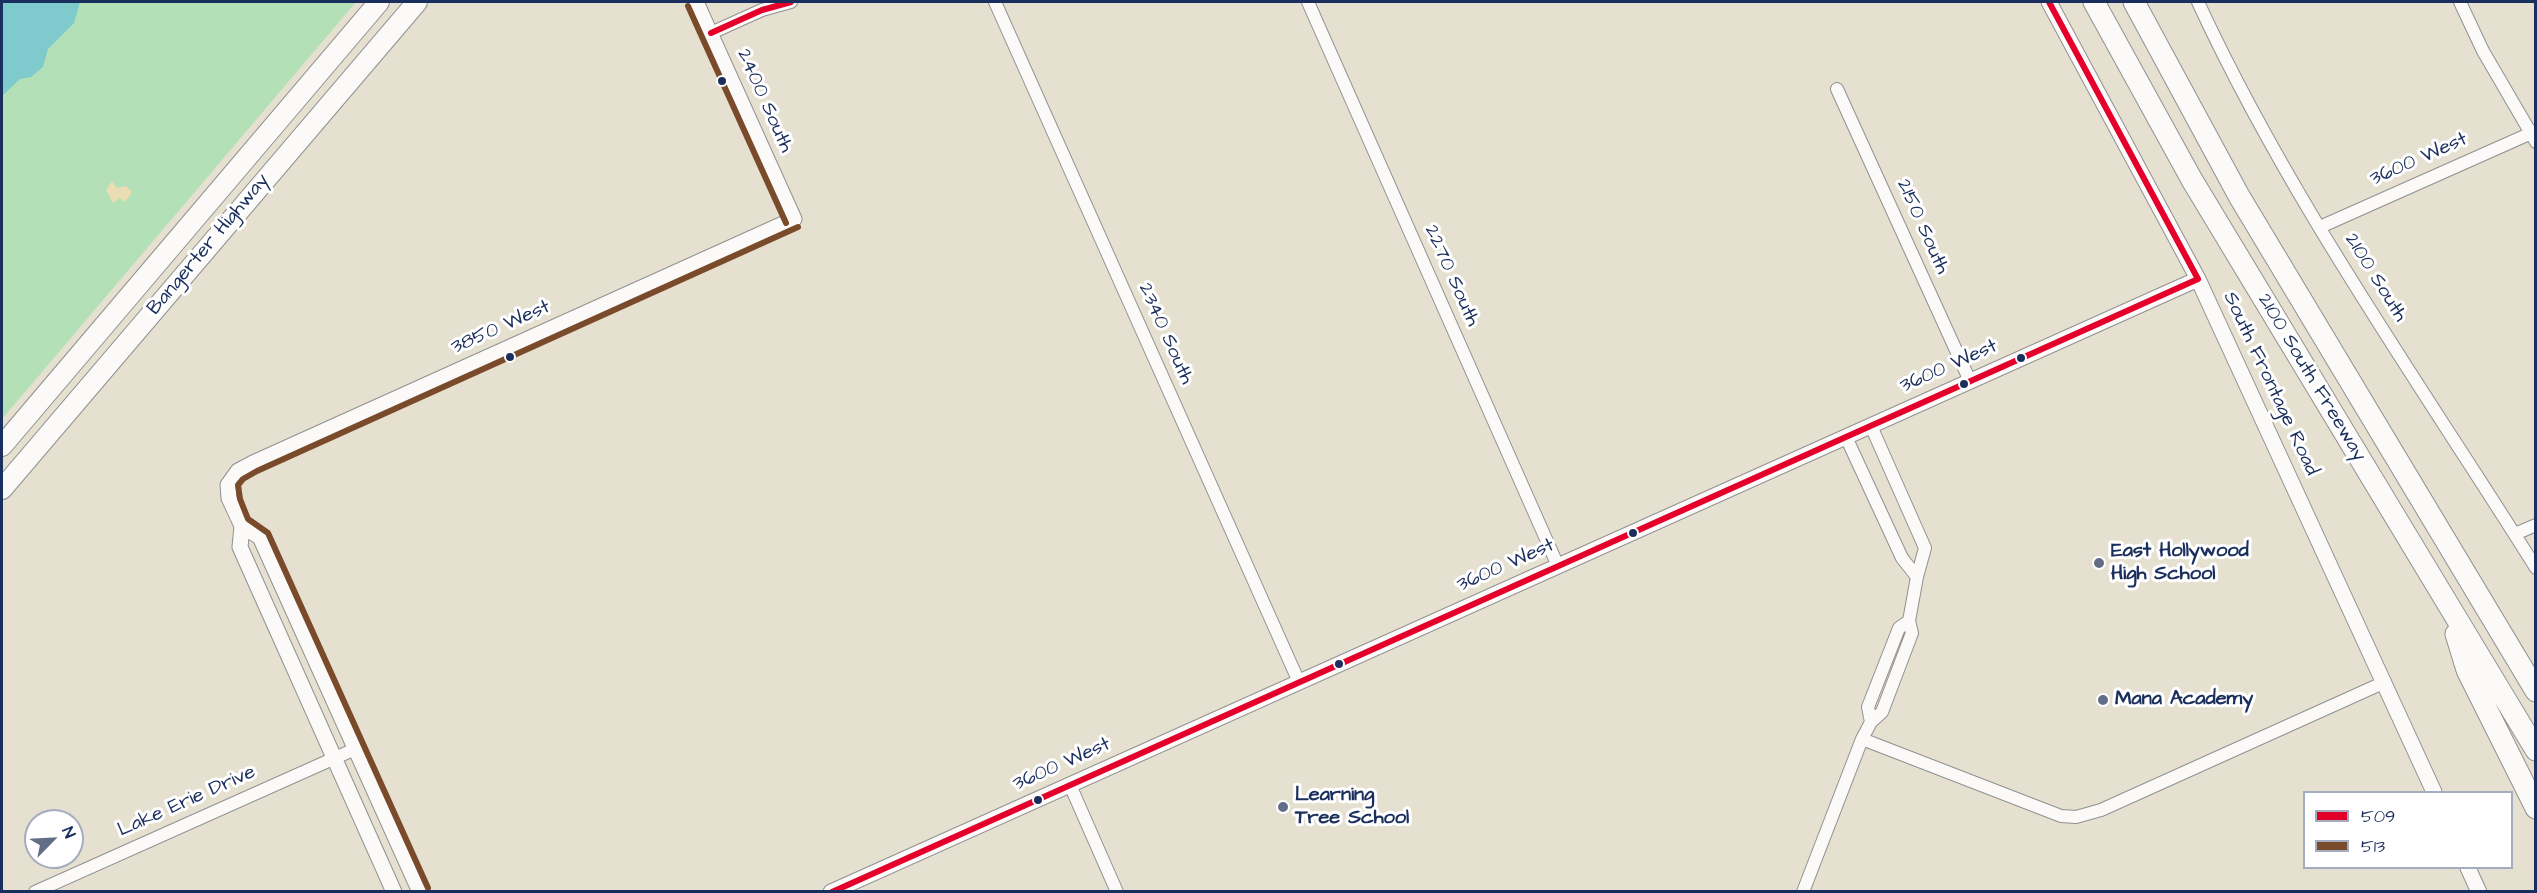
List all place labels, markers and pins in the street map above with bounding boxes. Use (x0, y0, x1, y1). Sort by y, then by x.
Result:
unlabelled marker (716, 75, 728, 87)
unlabelled marker (504, 351, 516, 363)
unlabelled marker (2015, 352, 2027, 364)
unlabelled marker (1958, 378, 1970, 390)
unlabelled marker (1627, 527, 1639, 539)
place label: East Hollywood High School (2111, 540, 2249, 587)
marker: East Hollywood High School (2092, 556, 2106, 570)
unlabelled marker (1333, 658, 1345, 670)
place label: Mana Academy (2115, 688, 2253, 712)
marker: Mana Academy (2096, 693, 2110, 707)
place label: Learning Tree School (1295, 784, 1409, 831)
unlabelled marker (1032, 794, 1044, 806)
marker: Learning Tree School (1276, 800, 1290, 814)

